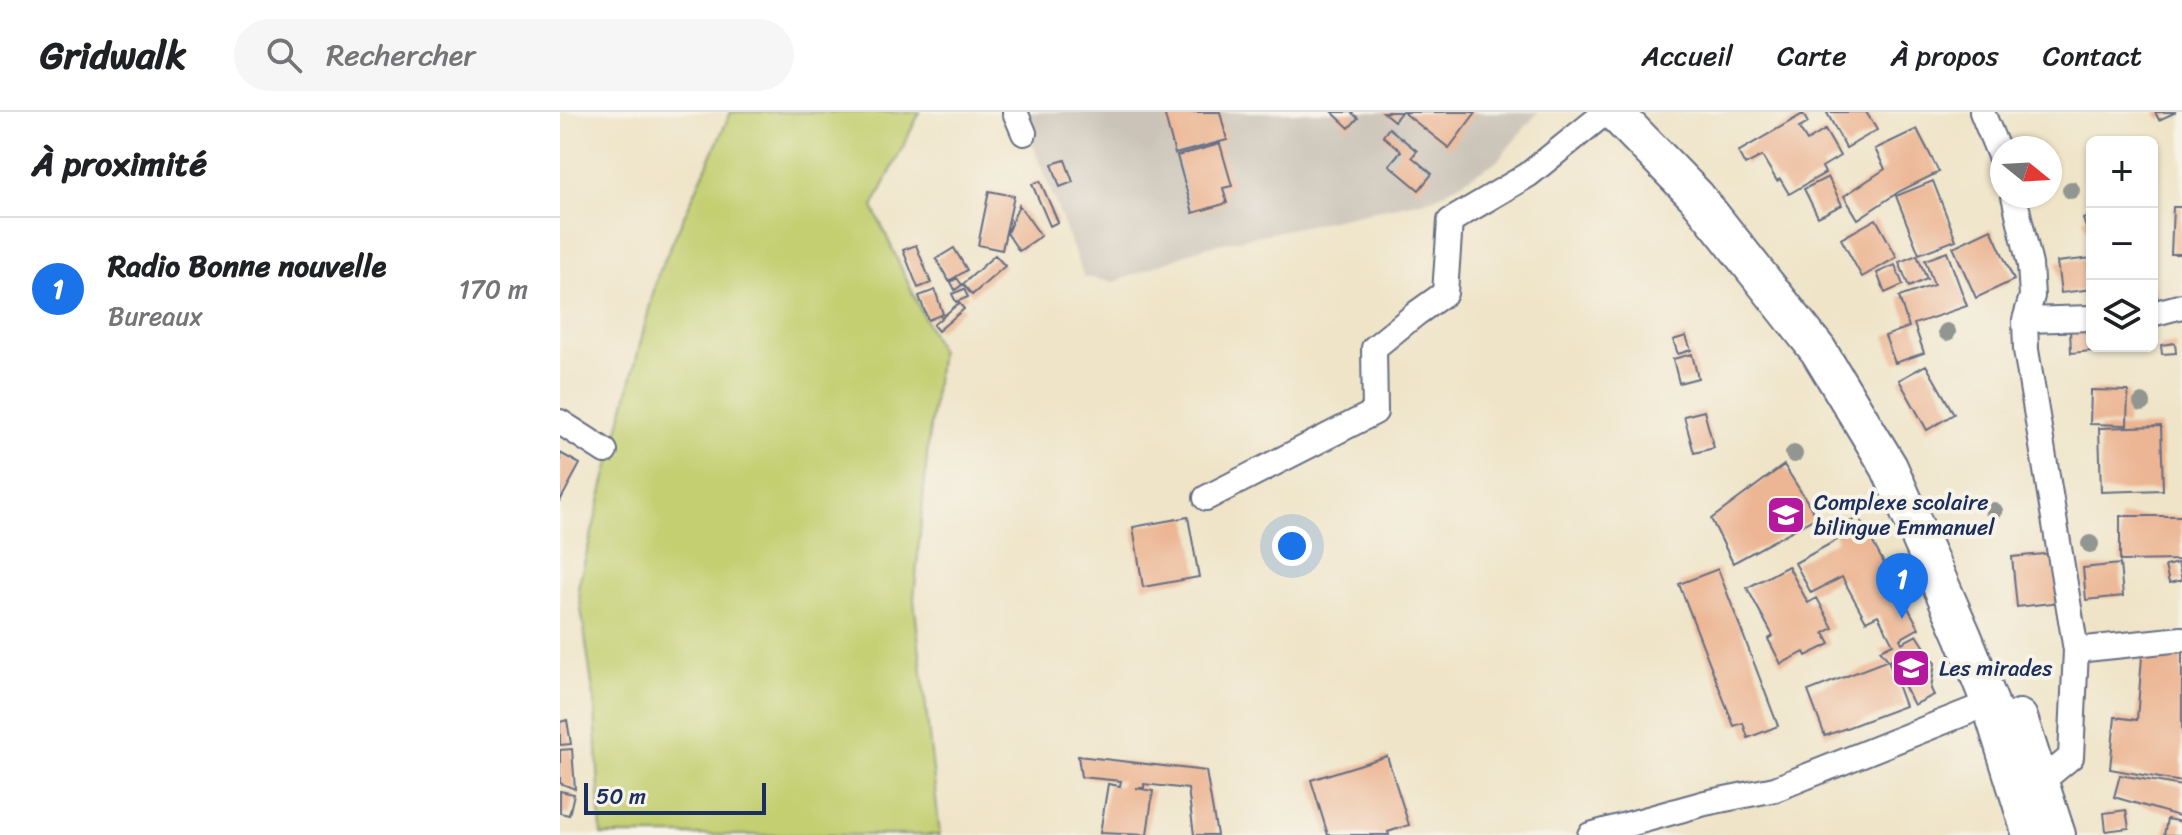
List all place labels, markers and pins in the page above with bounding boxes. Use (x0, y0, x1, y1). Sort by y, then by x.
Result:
place label: Complexe scolaire bilingue Emmanuel (1814, 483, 1995, 547)
school or university icon: Complexe scolaire bilingue Emmanuel (1765, 494, 1807, 536)
pin: 1 (1876, 553, 1928, 619)
school or university icon: Les mirades (1890, 647, 1932, 689)
place label: Les mirades (1939, 649, 2053, 688)

